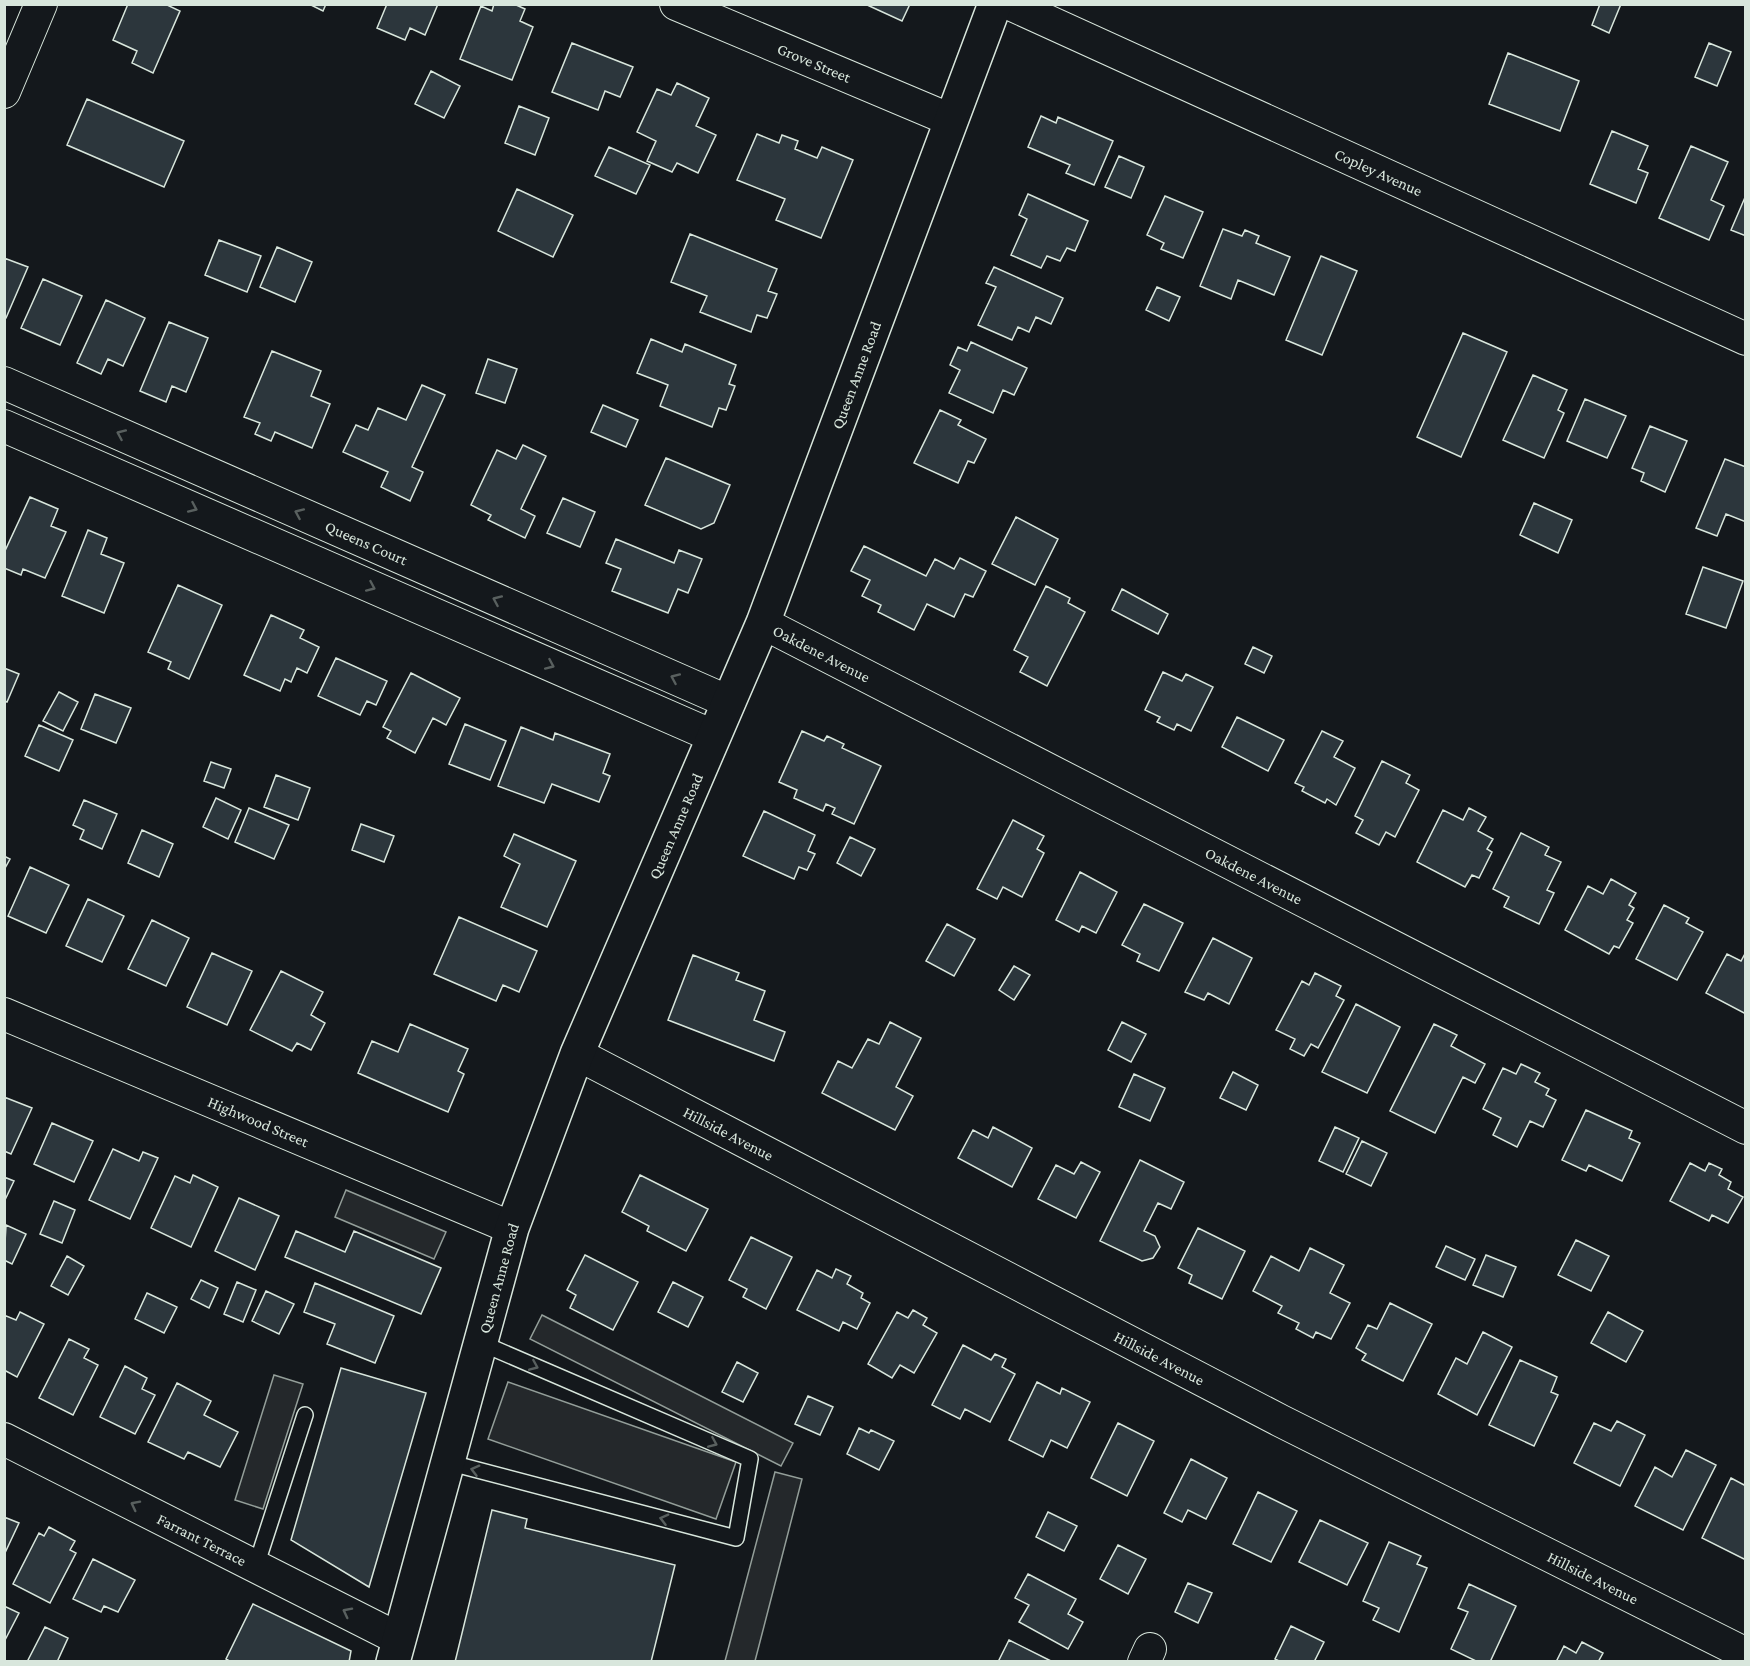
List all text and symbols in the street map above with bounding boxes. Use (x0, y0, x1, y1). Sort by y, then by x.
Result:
street label: Grove Street (775, 40, 854, 86)
street label: Copley Avenue (1332, 145, 1425, 200)
street label: Queen Anne Road (829, 318, 885, 431)
one-way arrow (116, 429, 127, 441)
one-way arrow (186, 501, 197, 513)
one-way arrow (294, 508, 305, 520)
street label: Queens Court (323, 517, 411, 569)
one-way arrow (365, 579, 376, 591)
one-way arrow (492, 595, 503, 607)
street label: Oakdene Avenue (770, 622, 873, 686)
one-way arrow (544, 658, 555, 670)
one-way arrow (671, 674, 682, 686)
street label: Queen Anne Road (646, 770, 706, 882)
street label: Oakdene Avenue (1202, 844, 1305, 908)
street label: Highwood Street (205, 1093, 312, 1151)
street label: Hillside Avenue (681, 1103, 776, 1164)
street label: Queen Anne Road (476, 1220, 522, 1335)
street label: Hillside Avenue (1111, 1328, 1207, 1389)
one-way arrow (528, 1359, 539, 1371)
one-way arrow (707, 1436, 718, 1448)
one-way arrow (470, 1464, 480, 1477)
one-way arrow (131, 1501, 142, 1512)
street label: Farrant Terrace (155, 1510, 249, 1569)
one-way arrow (659, 1514, 669, 1527)
street label: Hillside Avenue (1545, 1548, 1641, 1608)
one-way arrow (342, 1608, 353, 1620)

